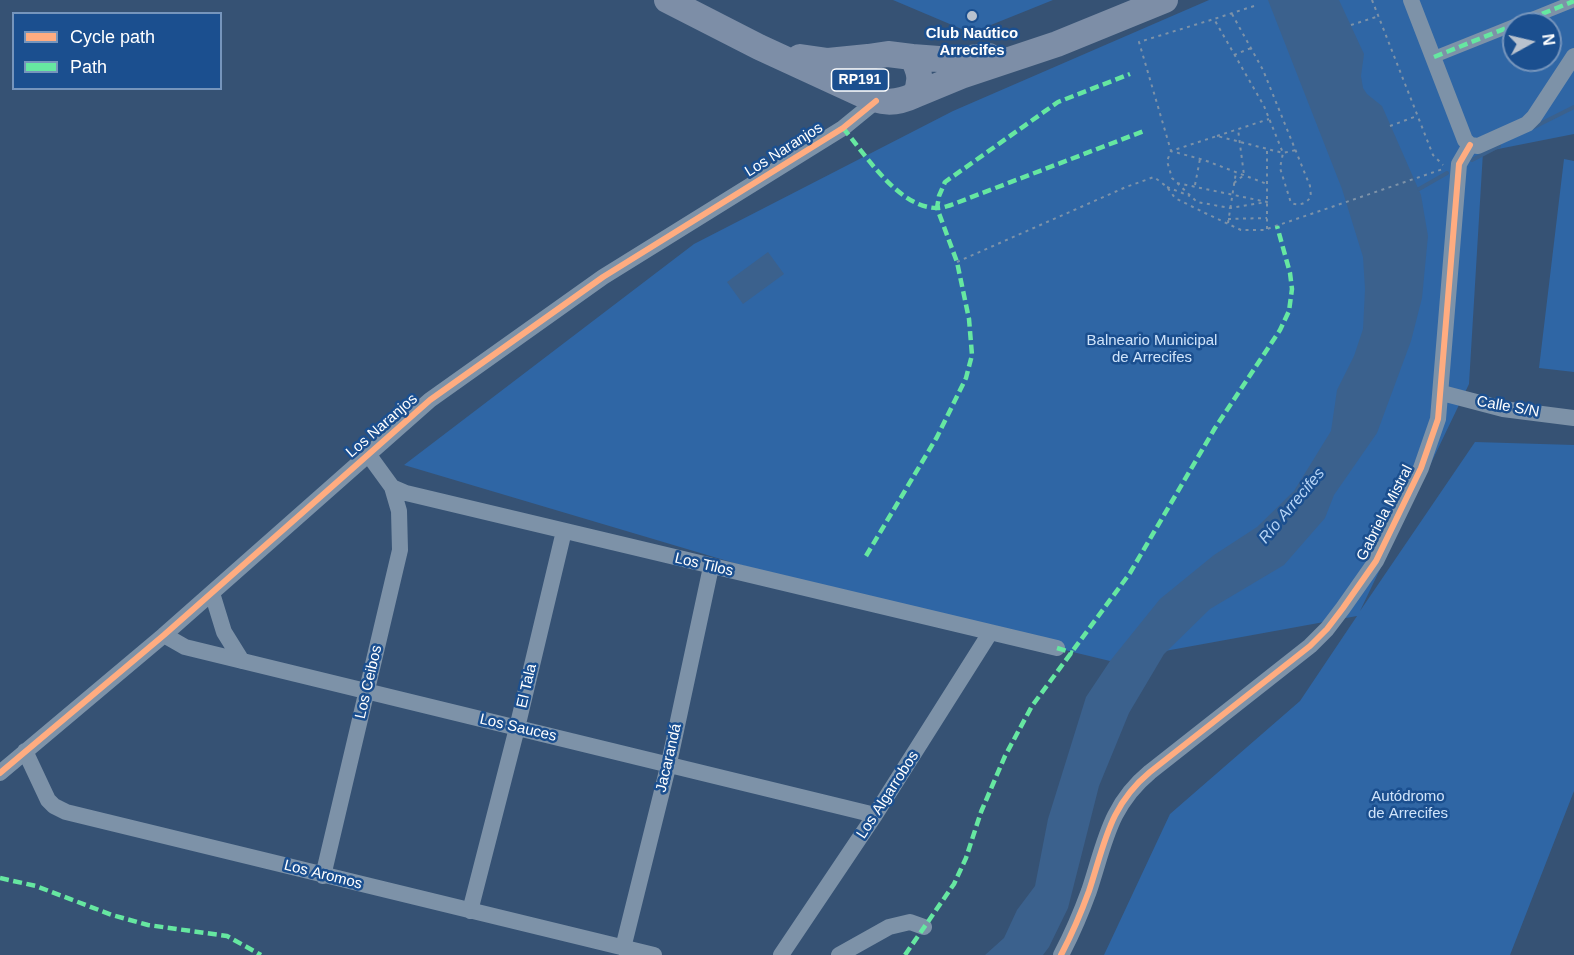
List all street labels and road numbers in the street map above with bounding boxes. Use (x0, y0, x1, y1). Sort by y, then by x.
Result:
road number: RP191 (832, 69, 888, 91)
street label: Los Naranjos (742, 119, 826, 181)
street label: Los Naranjos (343, 390, 421, 462)
street label: Calle S/N (1475, 393, 1541, 421)
street label: Gabriela Mistral (1353, 462, 1417, 564)
street label: Los Tilos (673, 550, 735, 580)
street label: Los Ceibos (352, 643, 386, 721)
street label: El Tala (513, 662, 541, 710)
street label: Los Sauces (478, 710, 558, 746)
street label: Jacarandá (652, 722, 686, 794)
street label: Los Algarrobos (853, 748, 923, 842)
street label: Los Aromos (282, 857, 364, 893)

